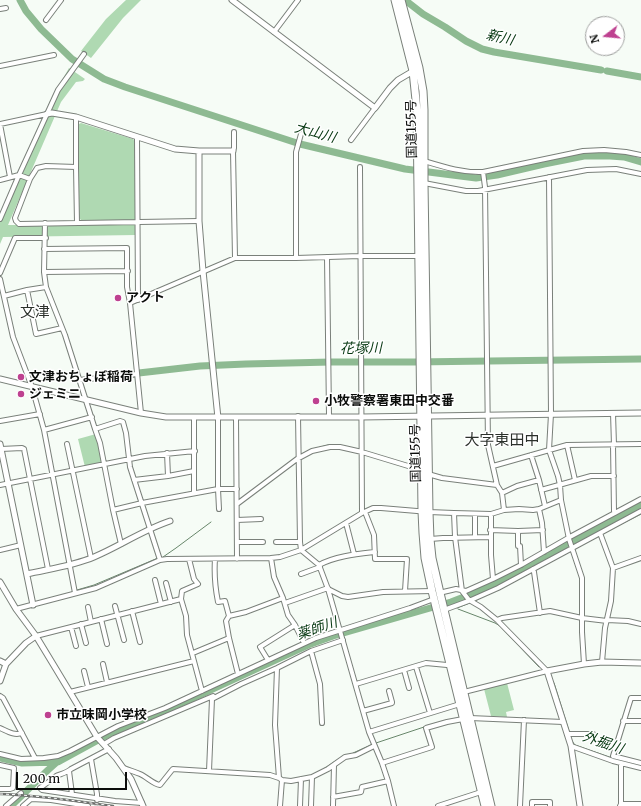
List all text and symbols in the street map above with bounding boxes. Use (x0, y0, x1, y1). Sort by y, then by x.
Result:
north arrow (585, 16, 625, 56)
water label: 新川 (484, 27, 516, 49)
text: N (587, 33, 602, 45)
street label: 国道155号 (404, 99, 420, 159)
water label: 大山川 (293, 119, 337, 147)
place label: アクト (126, 290, 165, 306)
marker: アクト (113, 293, 123, 303)
district label: 文津 (20, 304, 50, 322)
water label: 花塚川 (340, 340, 382, 358)
place label: 文津おちょぼ稲荷 (29, 369, 133, 385)
marker: 文津おちょぼ稲荷 (16, 372, 26, 382)
place label: ジェミニ (29, 386, 81, 402)
marker: ジェミニ (16, 389, 26, 399)
place label: 小牧警察署東田中交番 (324, 393, 454, 409)
marker: 小牧警察署東田中交番 (311, 396, 321, 406)
street label: 国道155号 (408, 423, 424, 483)
district label: 大字東田中 (465, 432, 539, 450)
water label: 薬師川 (294, 614, 340, 644)
place label: 市立味岡小学校 (56, 707, 147, 723)
marker: 市立味岡小学校 (43, 710, 53, 720)
water label: 外掘川 (580, 728, 626, 758)
scale bar (18, 764, 129, 790)
text: 200 m (23, 771, 60, 786)

